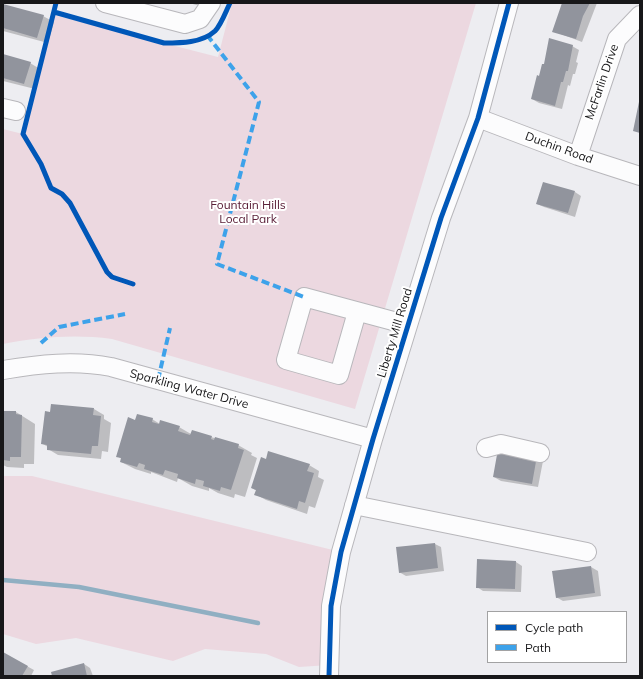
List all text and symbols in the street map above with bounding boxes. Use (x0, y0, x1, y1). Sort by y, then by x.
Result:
street label: McFarlin Drive (582, 42, 622, 122)
street label: Duchin Road (523, 129, 595, 167)
park label: Fountain Hills Local Park (210, 198, 286, 226)
street label: Liberty Mill Road (375, 286, 415, 380)
street label: Sparkling Water Drive (128, 366, 250, 412)
legend (487, 611, 627, 663)
text: Cycle path (525, 620, 583, 635)
text: Path (525, 640, 551, 655)

